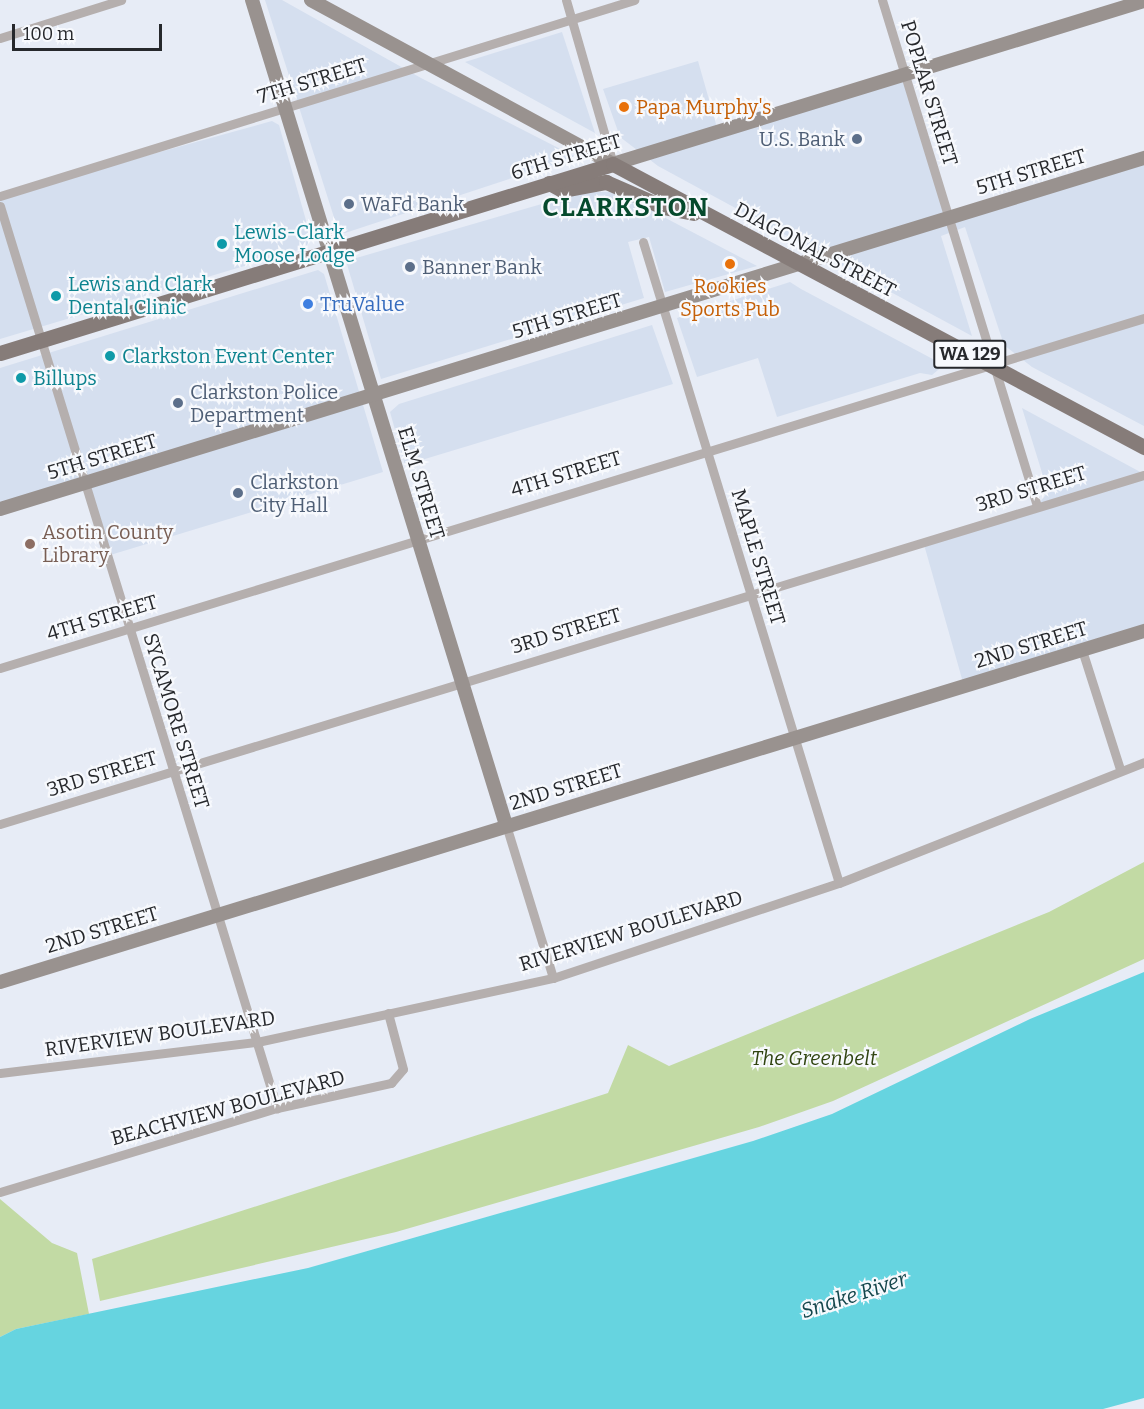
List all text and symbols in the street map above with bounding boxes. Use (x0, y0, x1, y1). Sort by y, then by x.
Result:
scale bar (15, 12, 165, 50)
street label: POPLAR STREET (895, 17, 963, 169)
text: 100 m (23, 23, 74, 45)
street label: 7TH STREET (255, 53, 369, 109)
place label: Papa Murphy's (636, 95, 772, 119)
marker: Papa Murphy's (617, 100, 631, 114)
place label: U.S. Bank (759, 127, 845, 151)
street label: 6TH STREET (508, 129, 624, 185)
marker: U.S. Bank (850, 132, 864, 146)
street label: 5TH STREET (973, 144, 1089, 200)
place label: WaFd Bank (361, 192, 464, 216)
district label: CLARKSTON (542, 192, 710, 224)
marker: WaFd Bank (342, 197, 356, 211)
street label: DIAGONAL STREET (730, 197, 900, 303)
place label: Lewis-Clark Moose Lodge (234, 220, 355, 267)
marker: Lewis-Clark Moose Lodge (215, 237, 229, 251)
place label: Banner Bank (422, 255, 542, 279)
marker: Rookies Sports Pub (723, 257, 737, 271)
marker: Banner Bank (403, 260, 417, 274)
place label: Lewis and Clark Dental Clinic (68, 272, 213, 319)
place label: Rookies Sports Pub (680, 274, 780, 321)
street label: 5TH STREET (509, 288, 625, 344)
marker: Lewis and Clark Dental Clinic (49, 289, 63, 303)
place label: TruValue (320, 292, 405, 316)
marker: TruValue (301, 297, 315, 311)
road number: WA 129 (932, 339, 1008, 369)
place label: Clarkston Event Center (122, 344, 334, 368)
marker: Clarkston Event Center (103, 349, 117, 363)
place label: Billups (33, 366, 97, 390)
marker: Billups (14, 371, 28, 385)
place label: Clarkston Police Department (190, 380, 338, 427)
marker: Clarkston Police Department (171, 396, 185, 410)
street label: ELM STREET (392, 424, 450, 542)
street label: 5TH STREET (44, 429, 160, 485)
street label: 4TH STREET (508, 446, 624, 502)
street label: 3RD STREET (973, 461, 1089, 517)
place label: Clarkston City Hall (250, 470, 339, 517)
marker: Clarkston City Hall (231, 486, 245, 500)
street label: MAPLE STREET (726, 486, 790, 628)
place label: Asotin County Library (42, 520, 173, 567)
marker: Asotin County Library (23, 537, 37, 551)
street label: 4TH STREET (44, 590, 160, 646)
street label: 3RD STREET (508, 603, 624, 659)
street label: 2ND STREET (972, 616, 1090, 674)
street label: SYCAMORE STREET (138, 630, 214, 812)
street label: 3RD STREET (44, 746, 160, 802)
street label: 2ND STREET (507, 758, 625, 816)
street label: RIVERVIEW BOULEVARD (516, 886, 746, 976)
street label: 2ND STREET (43, 901, 161, 959)
street label: RIVERVIEW BOULEVARD (43, 1006, 277, 1062)
park label: The Greenbelt (751, 1046, 877, 1070)
street label: BEACHVIEW BOULEVARD (108, 1065, 348, 1151)
water label: Snake River (798, 1266, 910, 1324)

